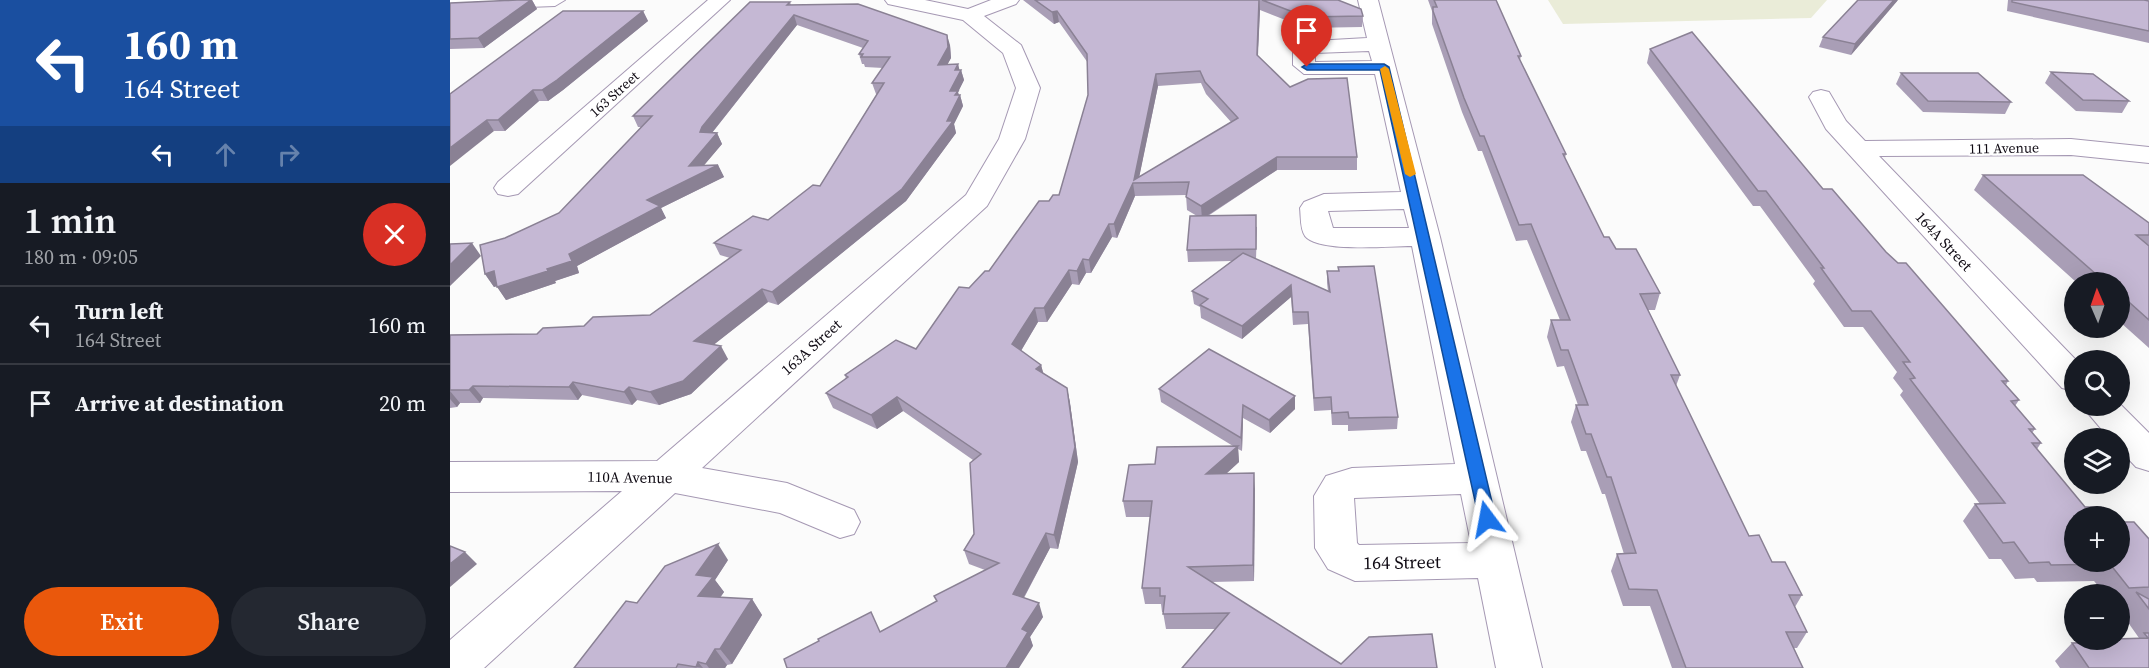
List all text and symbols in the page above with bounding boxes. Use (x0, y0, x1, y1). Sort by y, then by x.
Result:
pin (1281, 5, 1332, 67)
icon: arrive (1290, 14, 1323, 47)
text: 160 m (123, 15, 238, 73)
icon: left (24, 24, 102, 102)
street label: 163 Street (585, 66, 643, 122)
text: 164 Street (123, 70, 240, 107)
street label: 111 Avenue (1969, 137, 2039, 159)
icon: left (146, 138, 179, 171)
icon: ahead (209, 138, 242, 171)
icon: right (272, 138, 305, 171)
text: 1 min (24, 196, 116, 245)
button: close (363, 203, 426, 266)
street label: 164A Street (1911, 207, 1977, 276)
text: 180 m · 09:05 (24, 243, 138, 271)
north arrow (2064, 272, 2130, 338)
map controls (2064, 272, 2130, 650)
text: Turn left (75, 296, 163, 326)
icon: left (24, 309, 57, 342)
text: 160 m (368, 310, 426, 340)
street label: 163A Street (776, 314, 846, 380)
text: 164 Street (75, 326, 161, 354)
button: search (2064, 350, 2130, 416)
icon: arrive (24, 387, 57, 420)
text: Arrive at destination (75, 388, 284, 418)
text: 20 m (379, 388, 426, 418)
button: layers (2064, 428, 2130, 494)
street label: 110A Avenue (587, 466, 673, 488)
position arrow (1455, 487, 1519, 551)
button: + (2064, 506, 2130, 572)
street label: 164 Street (1363, 549, 1441, 575)
button: − (2064, 584, 2130, 650)
button: Exit (24, 587, 219, 656)
button: Share (231, 587, 426, 656)

